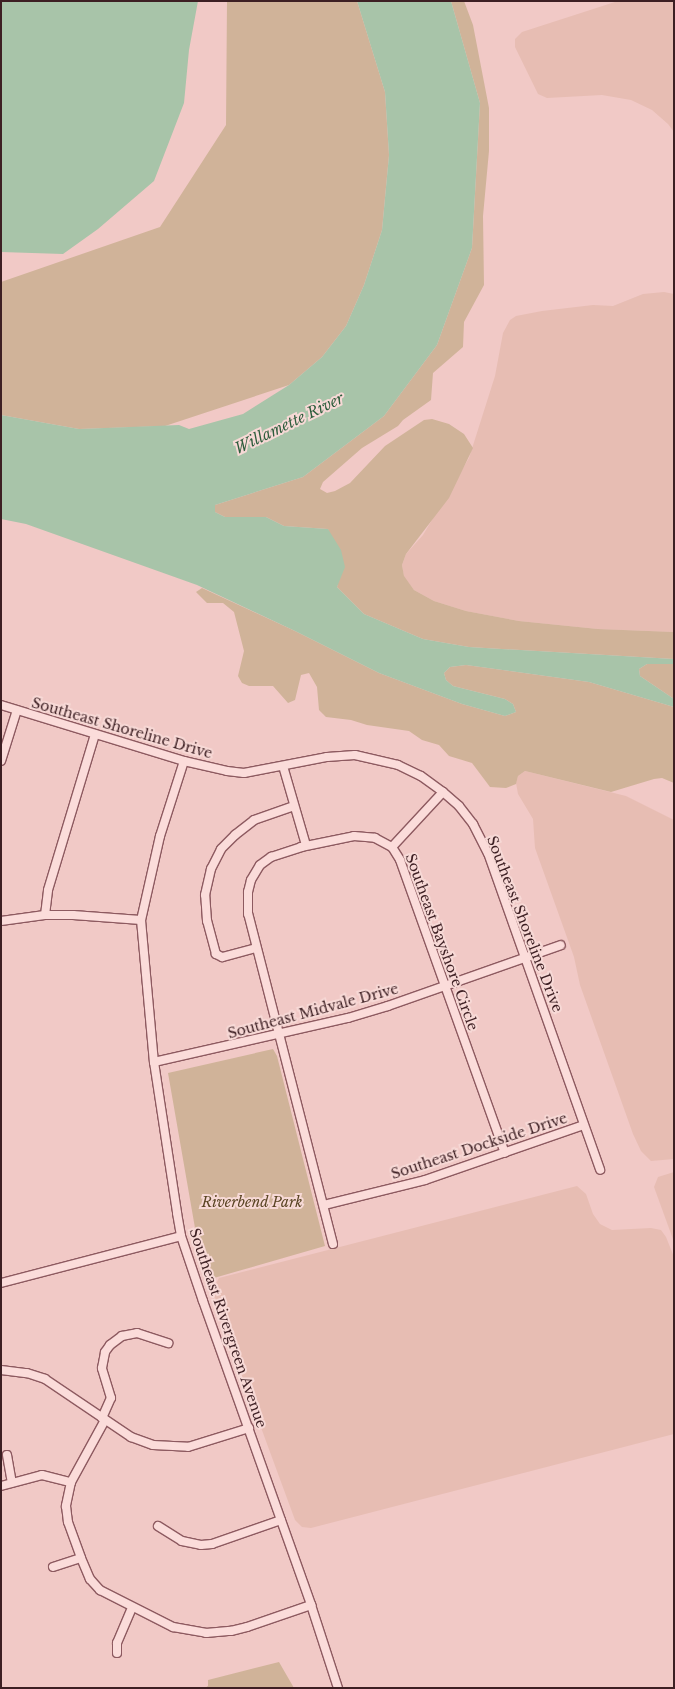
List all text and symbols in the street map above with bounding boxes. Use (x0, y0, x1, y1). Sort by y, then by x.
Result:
water label: Willamette River (231, 389, 347, 457)
street label: Southeast Shoreline Drive (30, 694, 214, 762)
street label: Southeast Shoreline Drive (484, 834, 566, 1014)
street label: Southeast Bayshore Circle (402, 851, 482, 1033)
street label: Southeast Midvale Drive (226, 980, 400, 1042)
street label: Southeast Dockside Drive (389, 1110, 569, 1182)
park label: Riverbend Park (201, 1194, 303, 1210)
street label: Southeast Rivergreen Avenue (186, 1226, 270, 1430)

